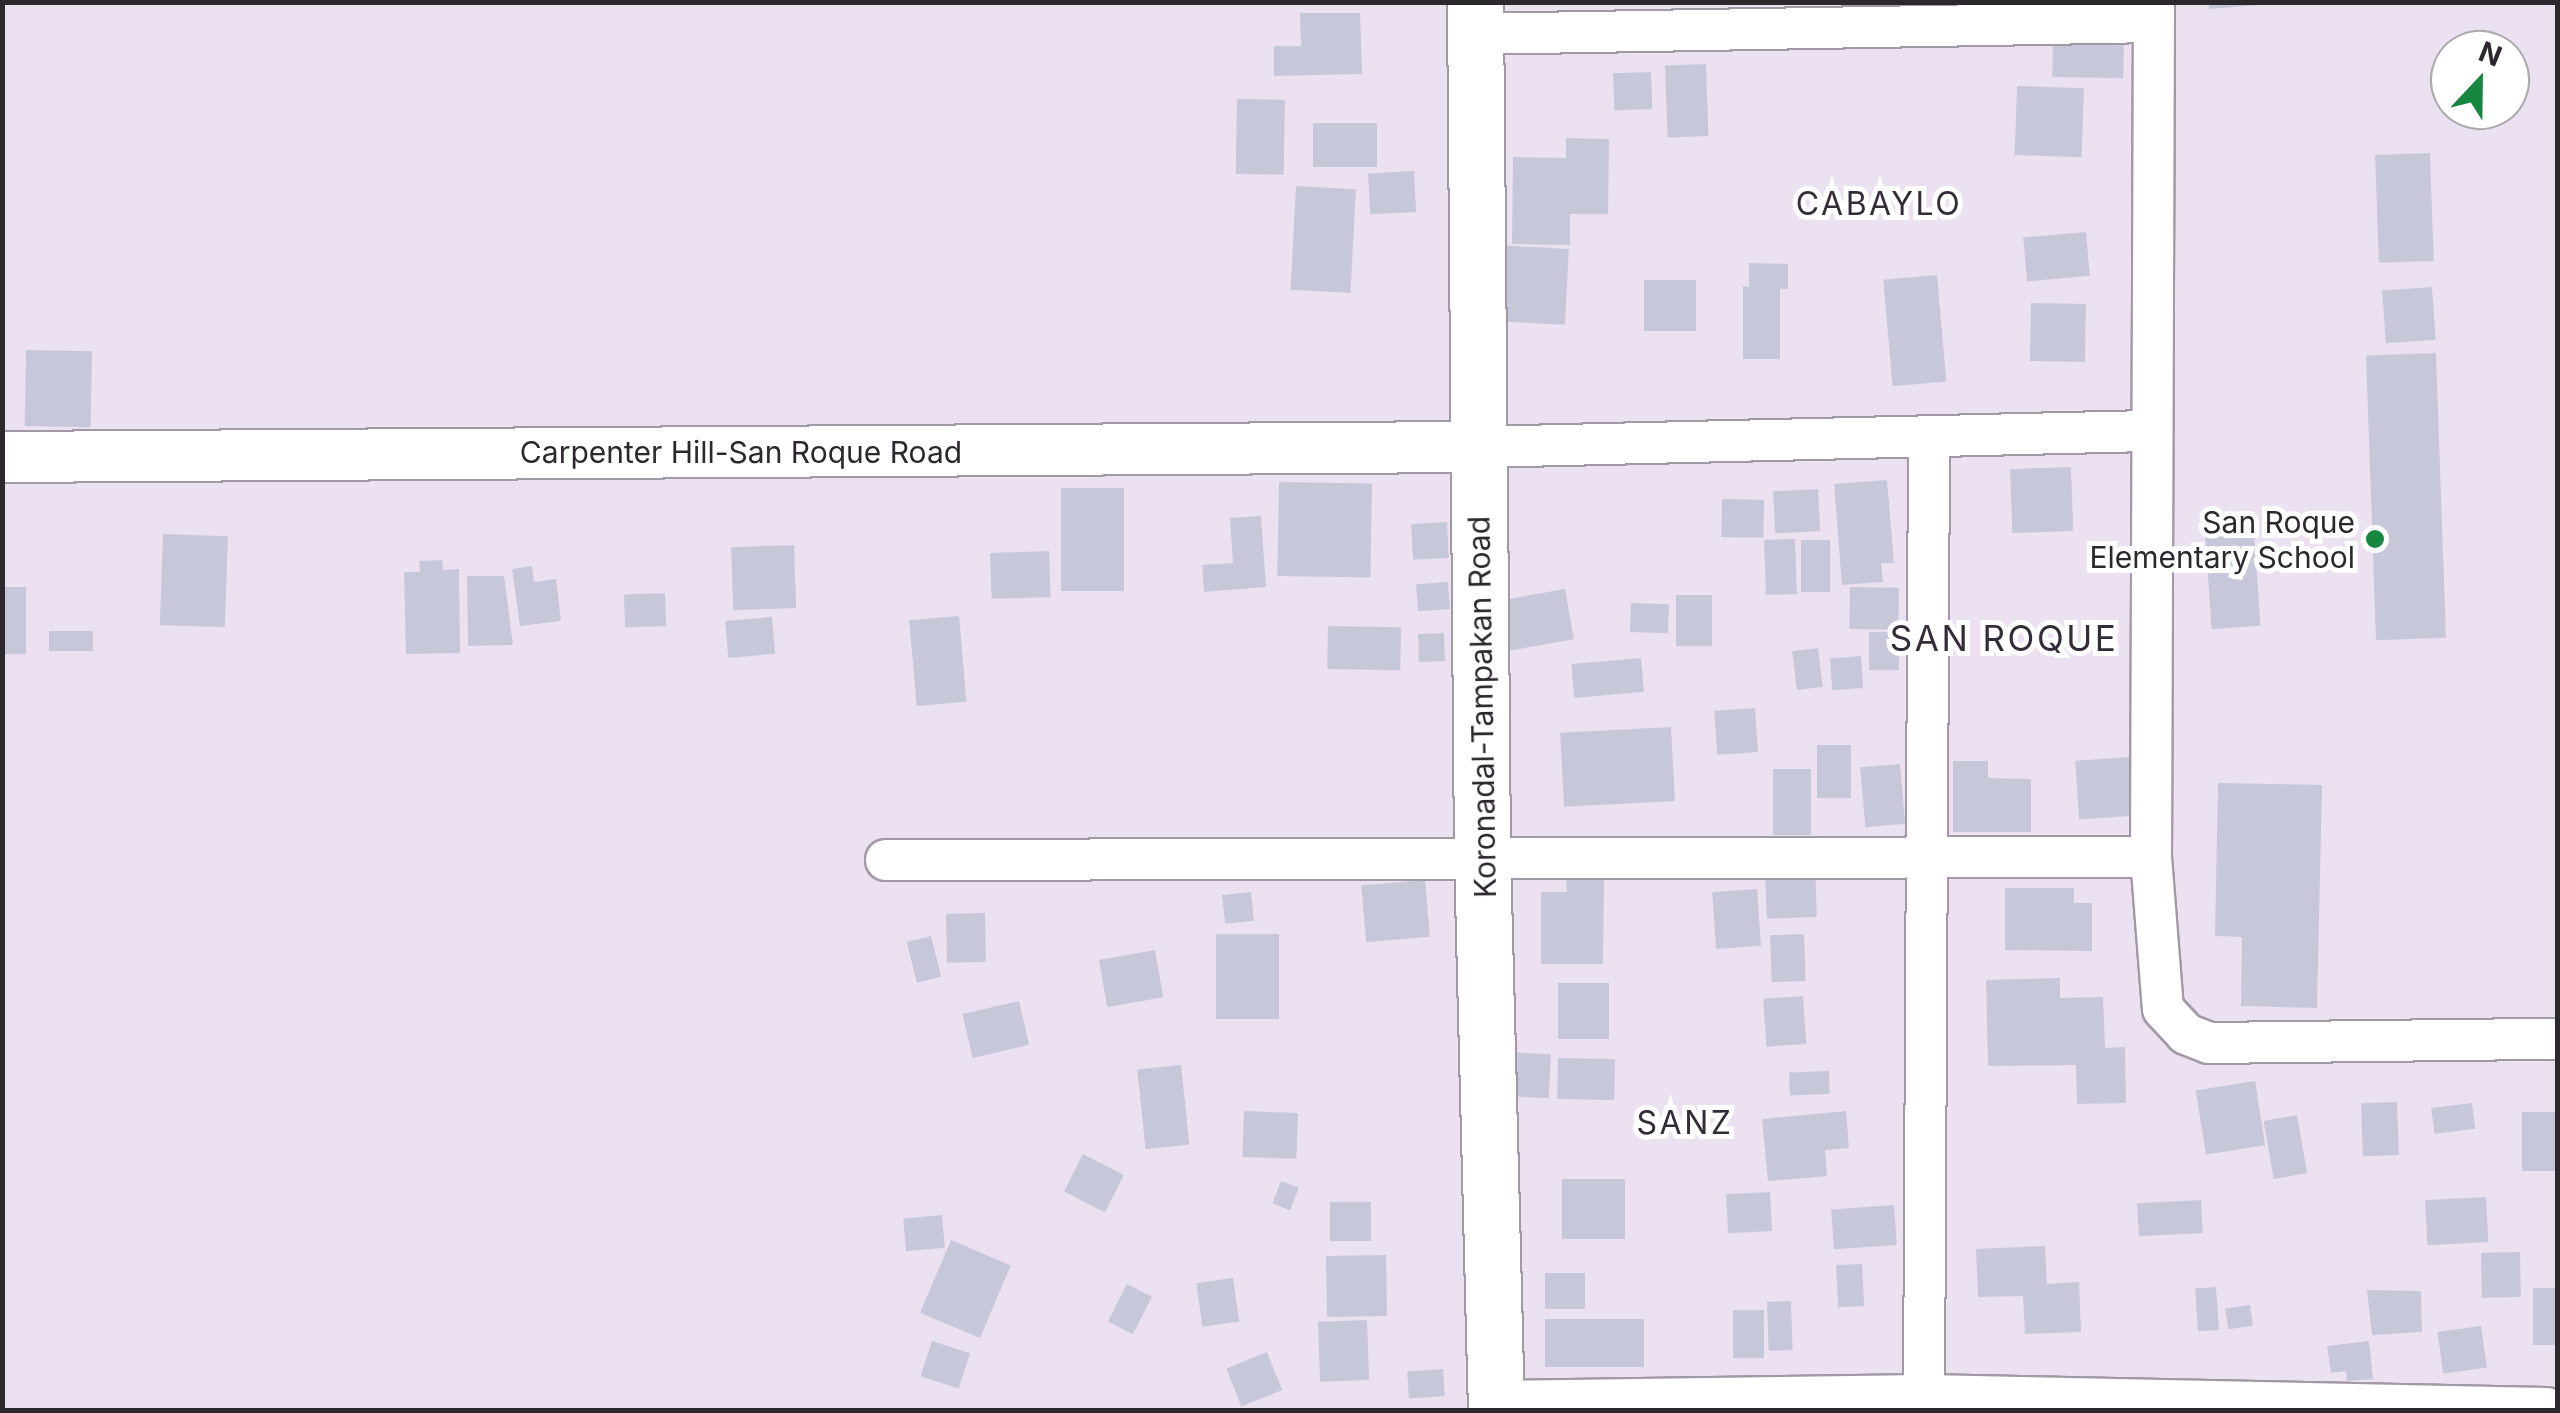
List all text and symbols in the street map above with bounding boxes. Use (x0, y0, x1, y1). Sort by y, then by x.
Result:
north arrow (2430, 30, 2530, 130)
text: N (2474, 34, 2507, 74)
district label: CABAYLO (1796, 185, 1962, 223)
street label: Carpenter Hill-San Roque Road (520, 434, 962, 470)
place label: San Roque Elementary School (2089, 504, 2355, 574)
street label: Koronadal-Tampakan Road (1461, 516, 1503, 898)
marker: San Roque Elementary School (2364, 528, 2386, 550)
district label: SAN ROQUE (1890, 617, 2118, 659)
district label: SANZ (1637, 1104, 1733, 1142)

